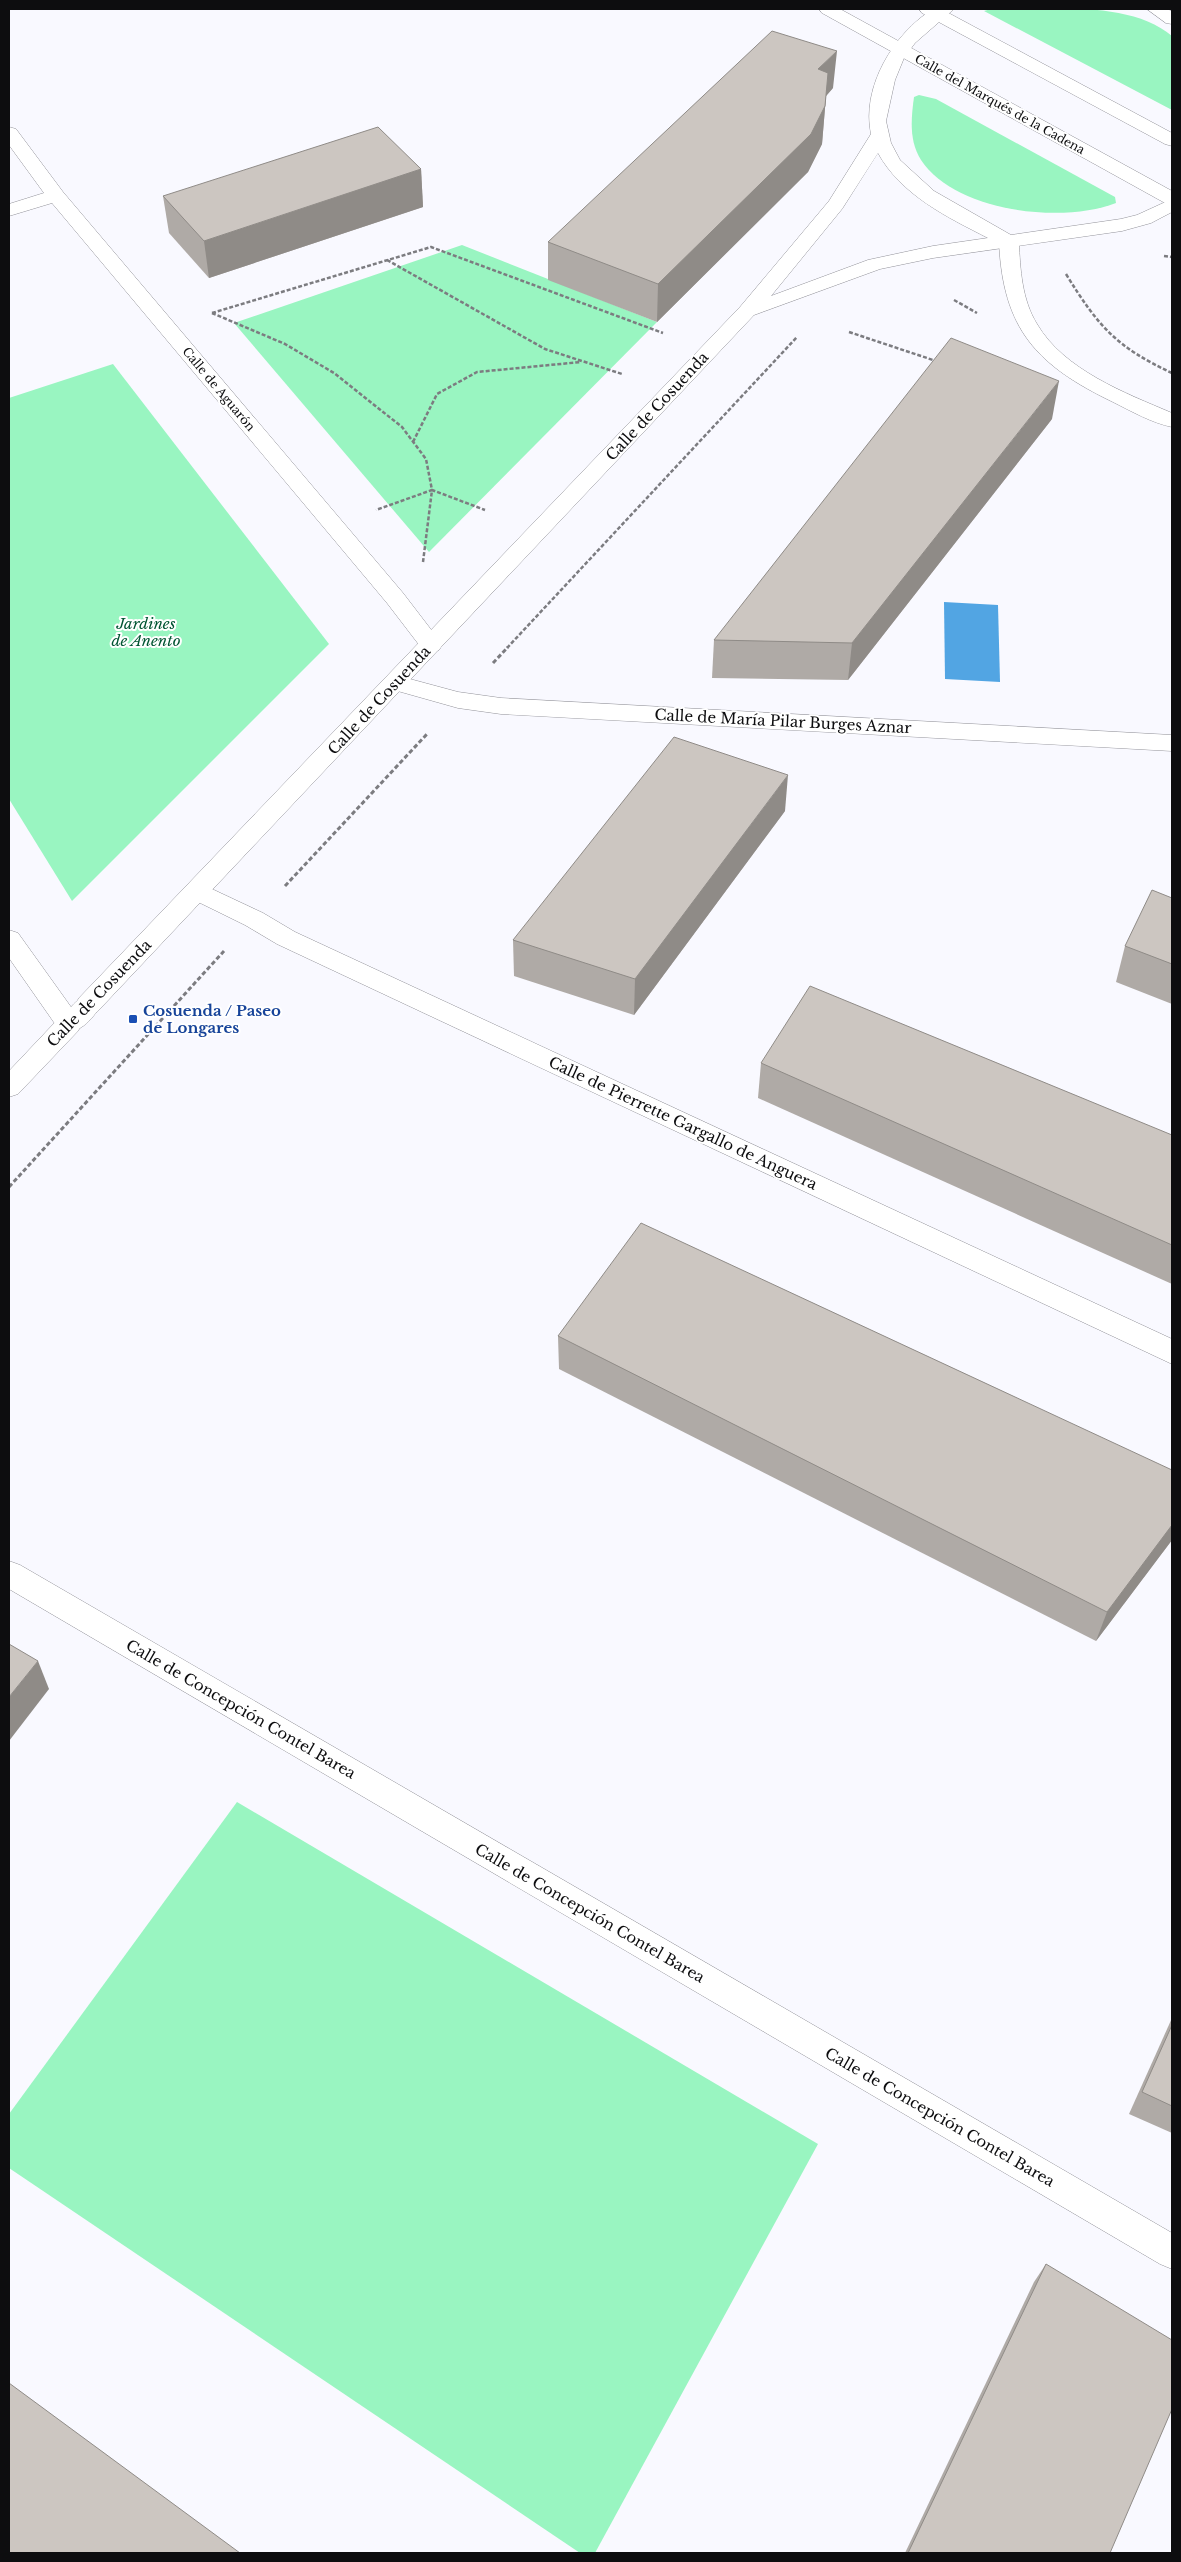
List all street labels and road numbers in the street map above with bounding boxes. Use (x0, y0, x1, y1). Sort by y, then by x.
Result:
street label: Calle del Marqués de la Cadena (912, 51, 1088, 157)
street label: Calle de Aguarón (179, 344, 259, 434)
street label: Calle de Cosuenda (602, 347, 713, 464)
street label: Calle de Cosuenda (324, 641, 435, 758)
street label: Calle de María Pilar Burges Aznar (654, 705, 913, 737)
street label: Calle de Cosuenda (43, 935, 156, 1051)
street label: Calle de Pierrette Gargallo de Anguera (546, 1052, 821, 1194)
street label: Calle de Concepción Contel Barea (123, 1635, 360, 1783)
street label: Calle de Concepción Contel Barea (472, 1839, 709, 1987)
street label: Calle de Concepción Contel Barea (822, 2043, 1059, 2191)

